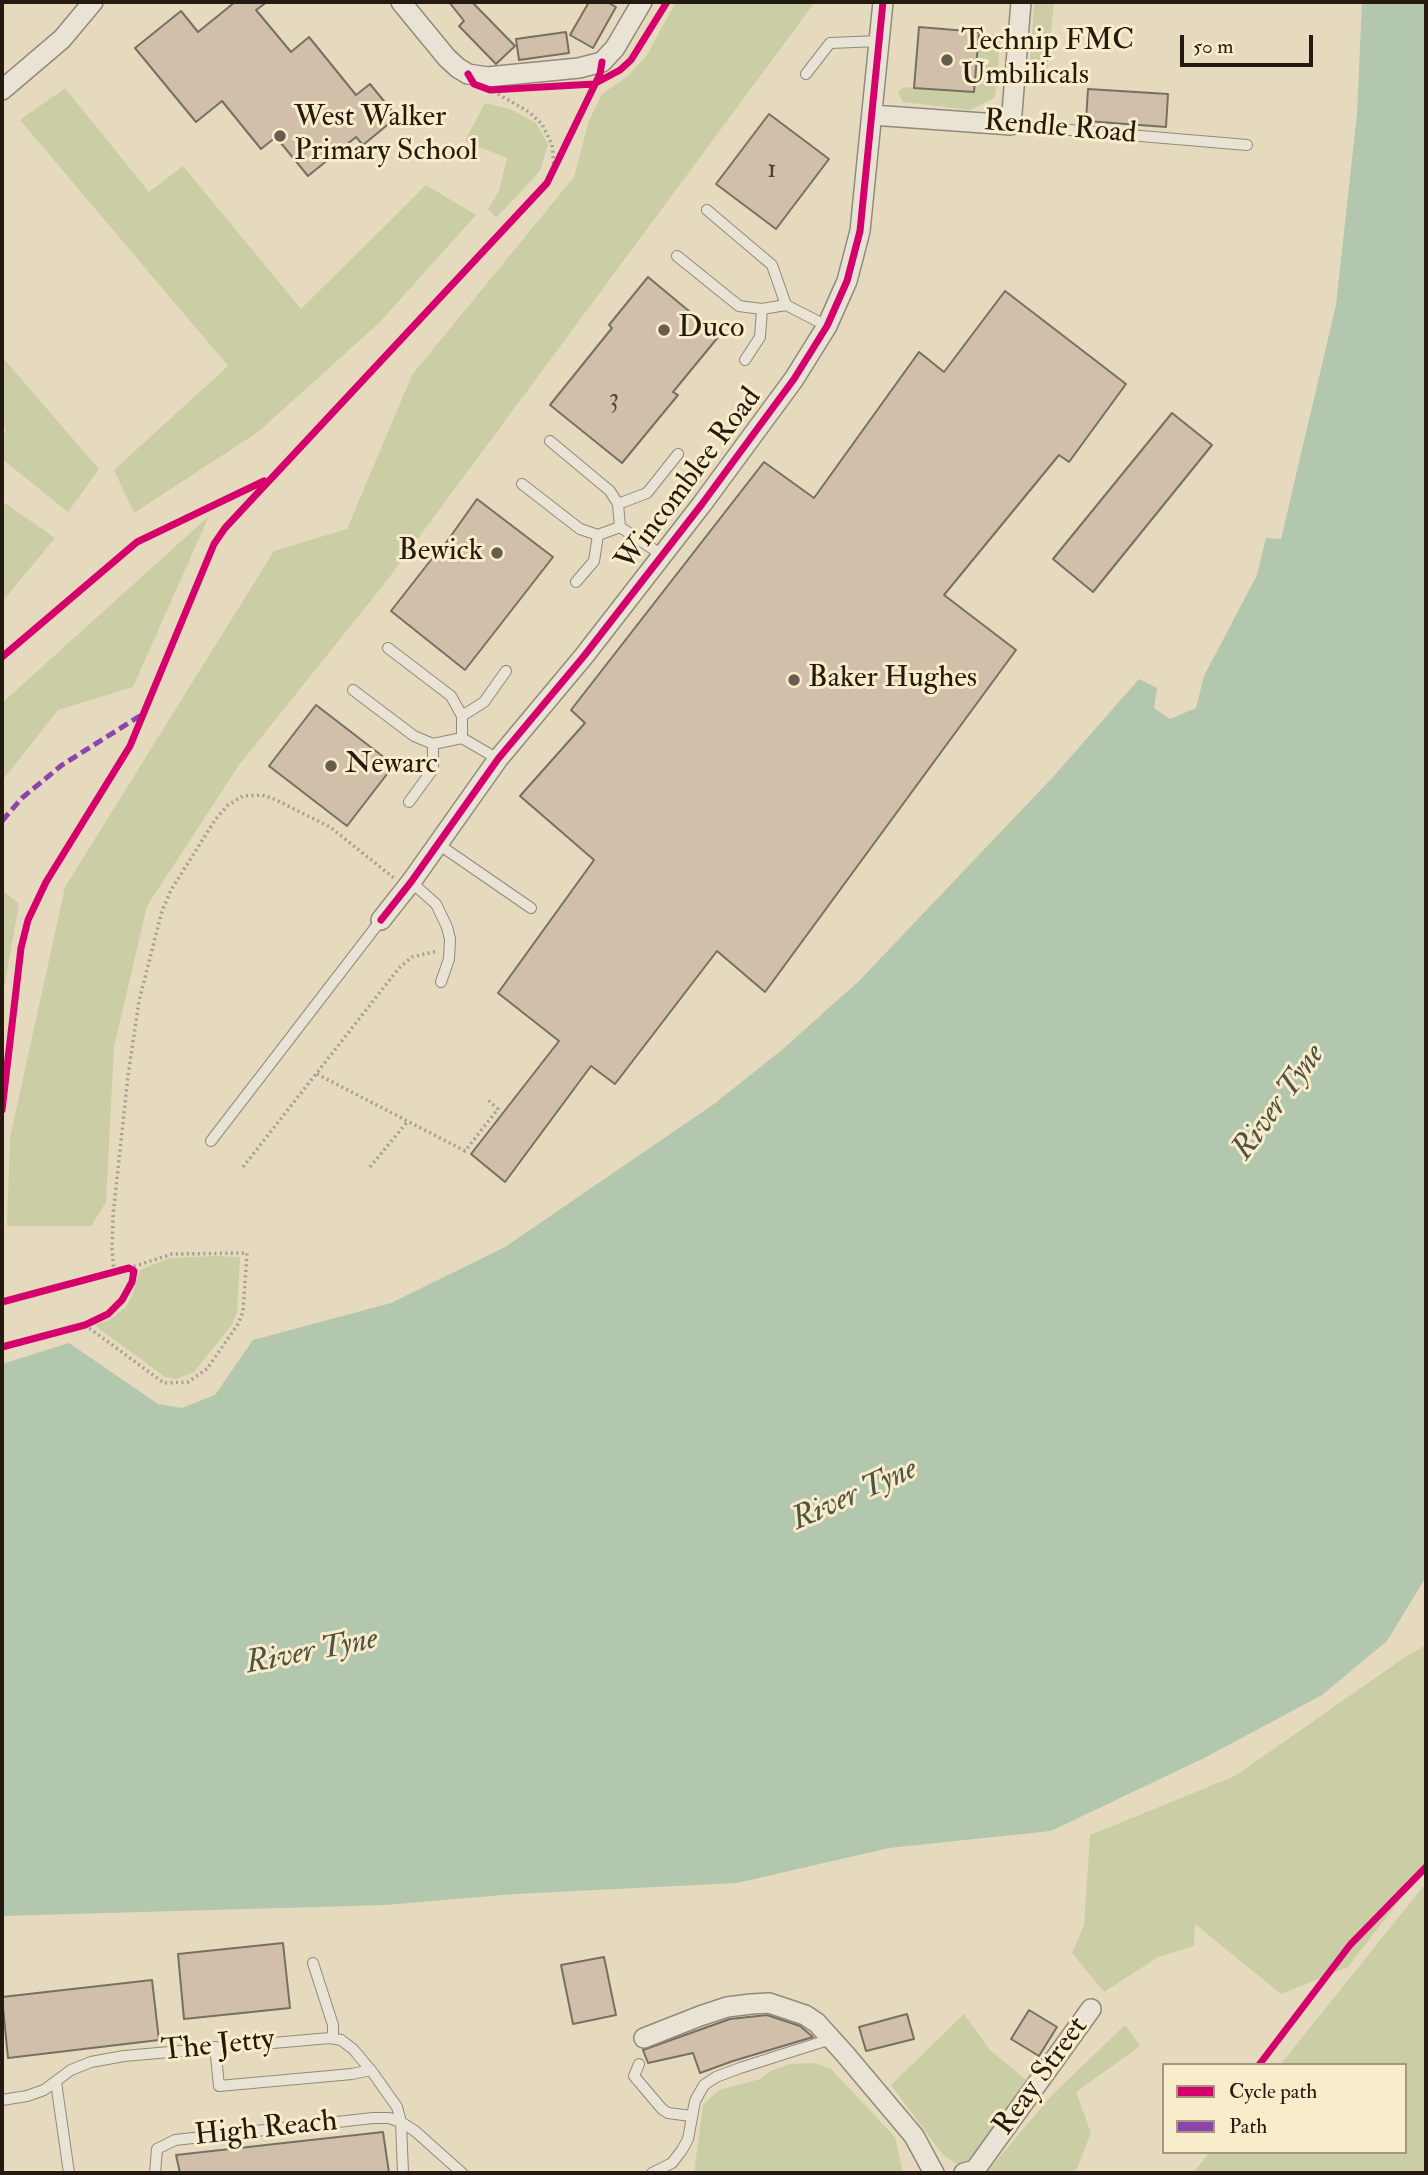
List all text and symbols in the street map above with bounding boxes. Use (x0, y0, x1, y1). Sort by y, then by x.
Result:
scale bar (1183, 21, 1316, 65)
place label: Technip FMC Umbilicals (961, 25, 1134, 96)
text: 50 m (1193, 33, 1234, 60)
marker: Technip FMC Umbilicals (939, 52, 955, 68)
place label: West Walker Primary School (294, 101, 478, 172)
street label: Rendle Road (982, 104, 1138, 154)
marker: West Walker Primary School (272, 128, 288, 144)
house number: 1 (767, 155, 777, 187)
place label: Duco (678, 312, 744, 348)
marker: Duco (656, 322, 672, 338)
street label: Wincomblee Road (610, 381, 770, 579)
house number: 3 (609, 384, 619, 416)
place label: Bewick (398, 535, 483, 571)
marker: Bewick (489, 545, 505, 561)
place label: Baker Hughes (808, 662, 977, 698)
marker: Baker Hughes (786, 672, 802, 688)
place label: Newarc (345, 748, 438, 784)
marker: Newarc (323, 758, 339, 774)
water label: River Tyne (1225, 1038, 1335, 1168)
water label: River Tyne (786, 1451, 924, 1541)
water label: River Tyne (243, 1621, 381, 1685)
street label: Reay Street (987, 2011, 1097, 2143)
street label: The Jetty (160, 2023, 276, 2071)
legend (1162, 2063, 1407, 2154)
text: Cycle path (1229, 2078, 1317, 2105)
street label: High Reach (193, 2105, 339, 2155)
text: Path (1229, 2113, 1267, 2140)

